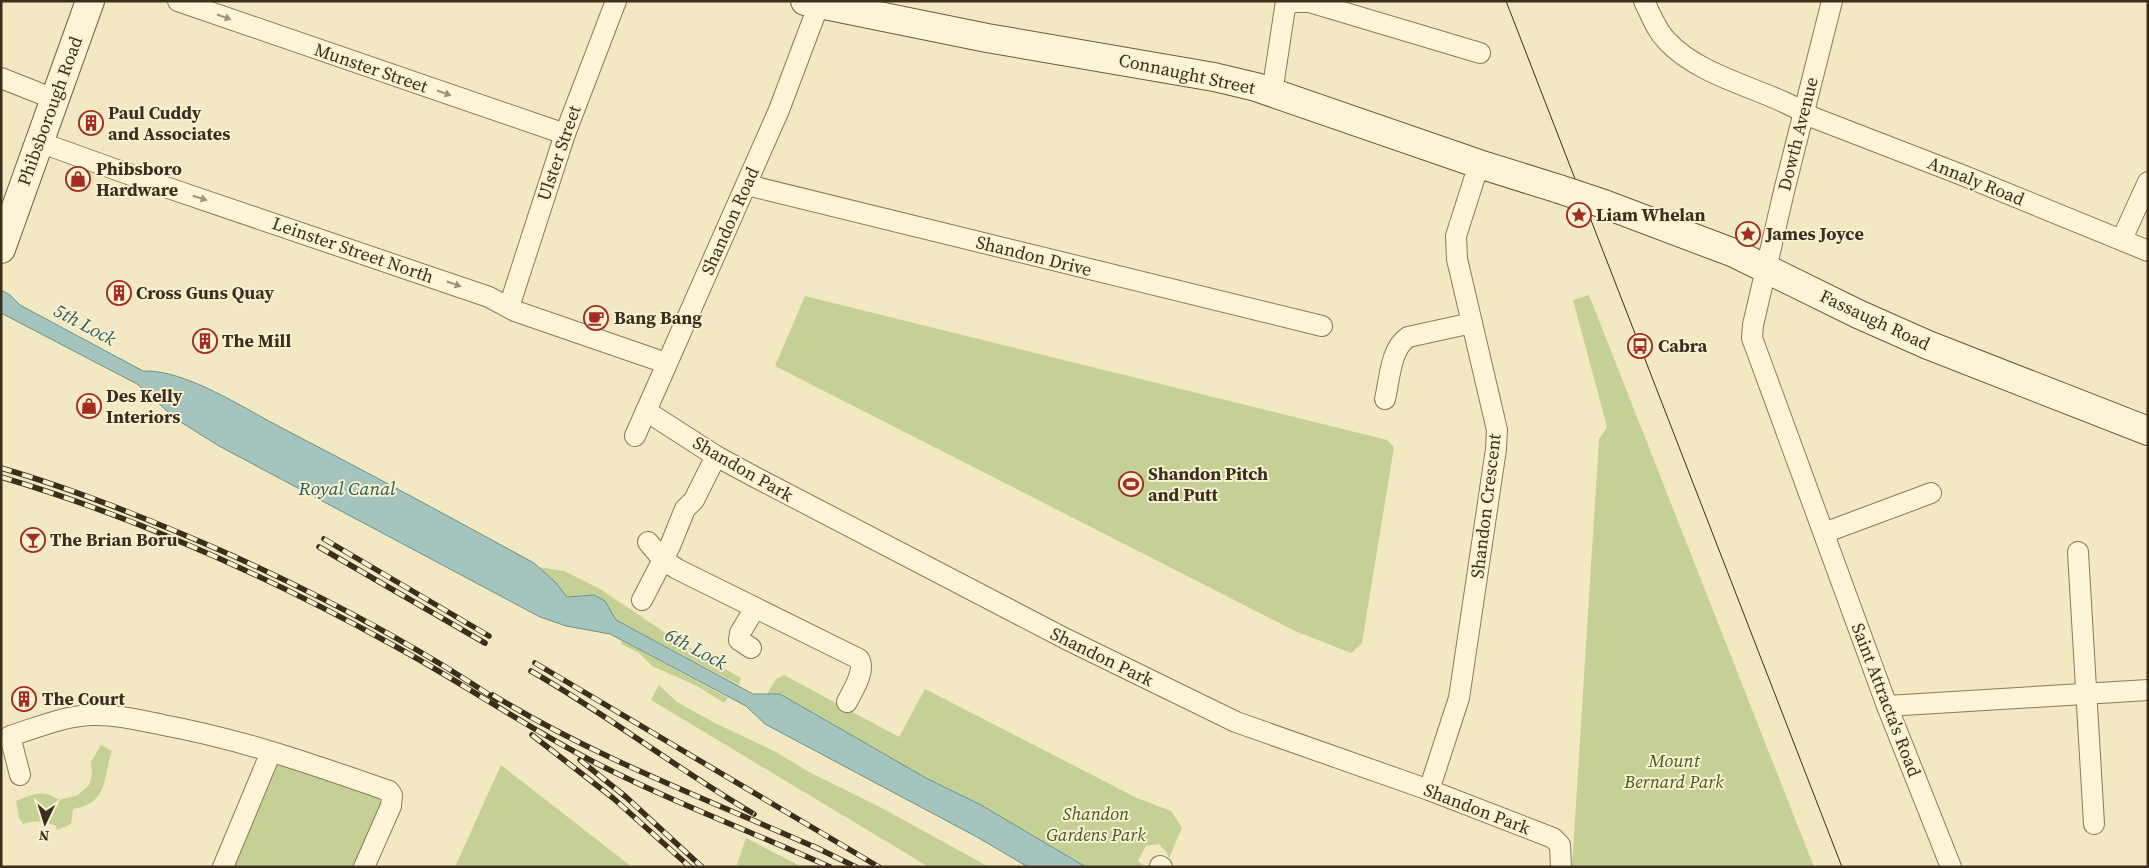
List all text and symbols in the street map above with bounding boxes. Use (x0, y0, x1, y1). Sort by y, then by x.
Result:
one-way arrow (217, 14, 232, 21)
street label: Phibsborough Road (11, 33, 88, 189)
street label: Munster Street (311, 36, 431, 99)
street label: Connaught Street (1117, 47, 1258, 100)
street label: Dowth Avenue (1771, 74, 1824, 193)
one-way arrow (437, 89, 452, 97)
place label: Paul Cuddy and Associates (108, 100, 230, 146)
street label: Ulster Street (530, 102, 587, 204)
building icon: Paul Cuddy and Associates (78, 110, 104, 136)
street label: Annaly Road (1924, 150, 2028, 211)
place label: Phibsboro Hardware (96, 156, 182, 202)
street label: Shandon Road (695, 163, 765, 279)
shop icon: Phibsboro Hardware (65, 166, 91, 192)
one-way arrow (193, 195, 208, 203)
place icon: Liam Whelan (1566, 202, 1592, 228)
place label: Liam Whelan (1596, 202, 1706, 227)
street label: Leinster Street North (269, 210, 437, 289)
place icon: James Joyce (1735, 221, 1761, 247)
place label: James Joyce (1765, 221, 1864, 246)
street label: Shandon Drive (974, 229, 1095, 282)
building icon: Cross Guns Quay (106, 280, 132, 306)
place label: Cross Guns Quay (136, 280, 275, 305)
one-way arrow (447, 280, 462, 288)
street label: Fassaugh Road (1816, 283, 1934, 356)
water label: 5th Lock (49, 297, 121, 351)
cafe icon: Bang Bang (583, 305, 609, 331)
place label: Bang Bang (614, 305, 702, 330)
building icon: The Mill (192, 328, 218, 354)
place label: The Mill (222, 328, 291, 353)
bus stop icon: Cabra (1627, 333, 1653, 359)
place label: Cabra (1658, 333, 1708, 358)
place label: Des Kelly Interiors (106, 383, 183, 429)
shop icon: Des Kelly Interiors (76, 393, 102, 419)
street label: Shandon Park (689, 430, 798, 507)
street label: Shandon Crescent (1464, 432, 1507, 580)
place label: Shandon Pitch and Putt (1148, 461, 1268, 507)
sports icon: Shandon Pitch and Putt (1118, 471, 1144, 497)
water label: Royal Canal (298, 475, 396, 501)
bar icon: The Brian Boru (20, 527, 46, 553)
place label: The Brian Boru (50, 527, 177, 552)
street label: Saint Attracta's Road (1846, 619, 1927, 780)
water label: 6th Lock (660, 621, 732, 675)
street label: Shandon Park (1046, 621, 1158, 692)
building icon: The Court (11, 686, 37, 712)
place label: The Court (42, 686, 125, 711)
park label: Mount Bernard Park (1623, 748, 1724, 794)
street label: Shandon Park (1420, 777, 1534, 840)
north arrow (20, 798, 70, 848)
park label: Shandon Gardens Park (1046, 801, 1146, 847)
text: N (38, 826, 50, 846)

